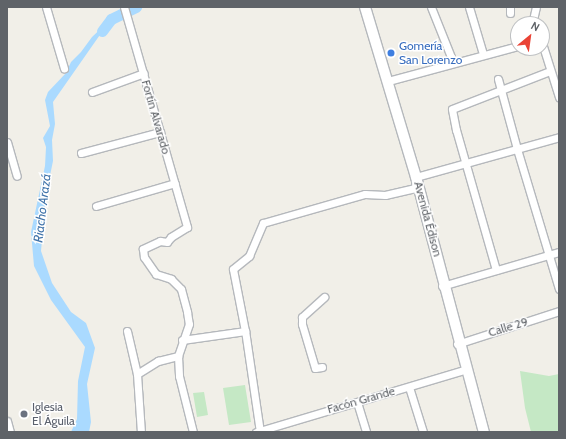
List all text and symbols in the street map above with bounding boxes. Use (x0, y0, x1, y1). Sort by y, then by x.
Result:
north arrow (510, 16, 550, 56)
text: N (529, 18, 542, 34)
place label: Gomería San Lorenzo (399, 39, 462, 67)
marker: Gomería San Lorenzo (386, 48, 396, 58)
street label: Fortín Alvarado (139, 78, 173, 156)
water label: Riacho Arazá (30, 173, 54, 243)
street label: Avenida Édison (411, 180, 445, 258)
street label: Calle 29 (486, 314, 530, 340)
street label: Facón Grande (326, 383, 396, 417)
place label: Iglesia El Águila (32, 400, 75, 428)
marker: Iglesia El Águila (19, 409, 29, 419)

